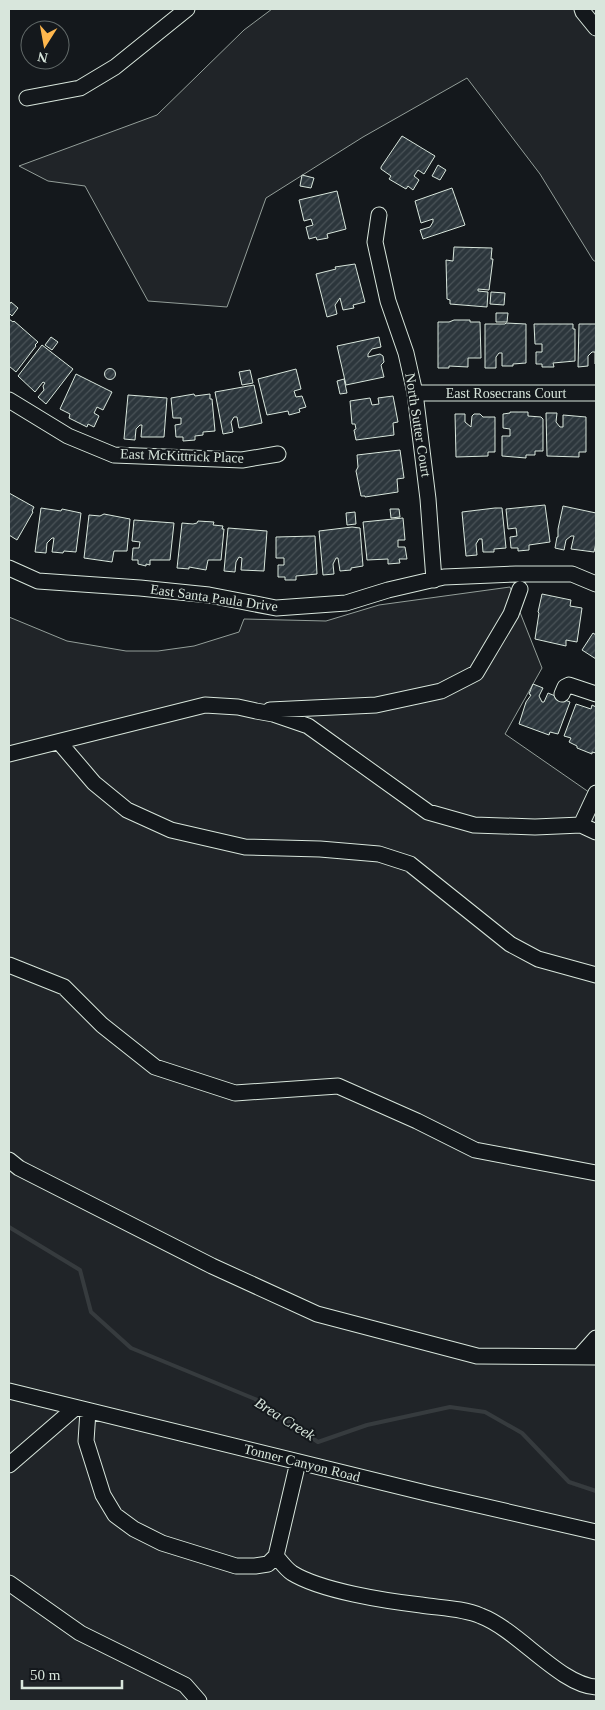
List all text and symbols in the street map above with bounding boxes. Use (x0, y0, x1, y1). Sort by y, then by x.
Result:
north arrow (20, 20, 70, 70)
text: N (36, 49, 49, 66)
street label: North Sutter Court (402, 372, 434, 478)
street label: East Rosecrans Court (446, 386, 566, 401)
street label: East McKittrick Place (120, 446, 244, 466)
street label: East Santa Paula Drive (149, 582, 279, 614)
water label: Brea Creek (252, 1394, 318, 1444)
street label: Tonner Canyon Road (242, 1441, 362, 1485)
scale bar (22, 1658, 122, 1690)
text: 50 m (30, 1667, 61, 1683)

